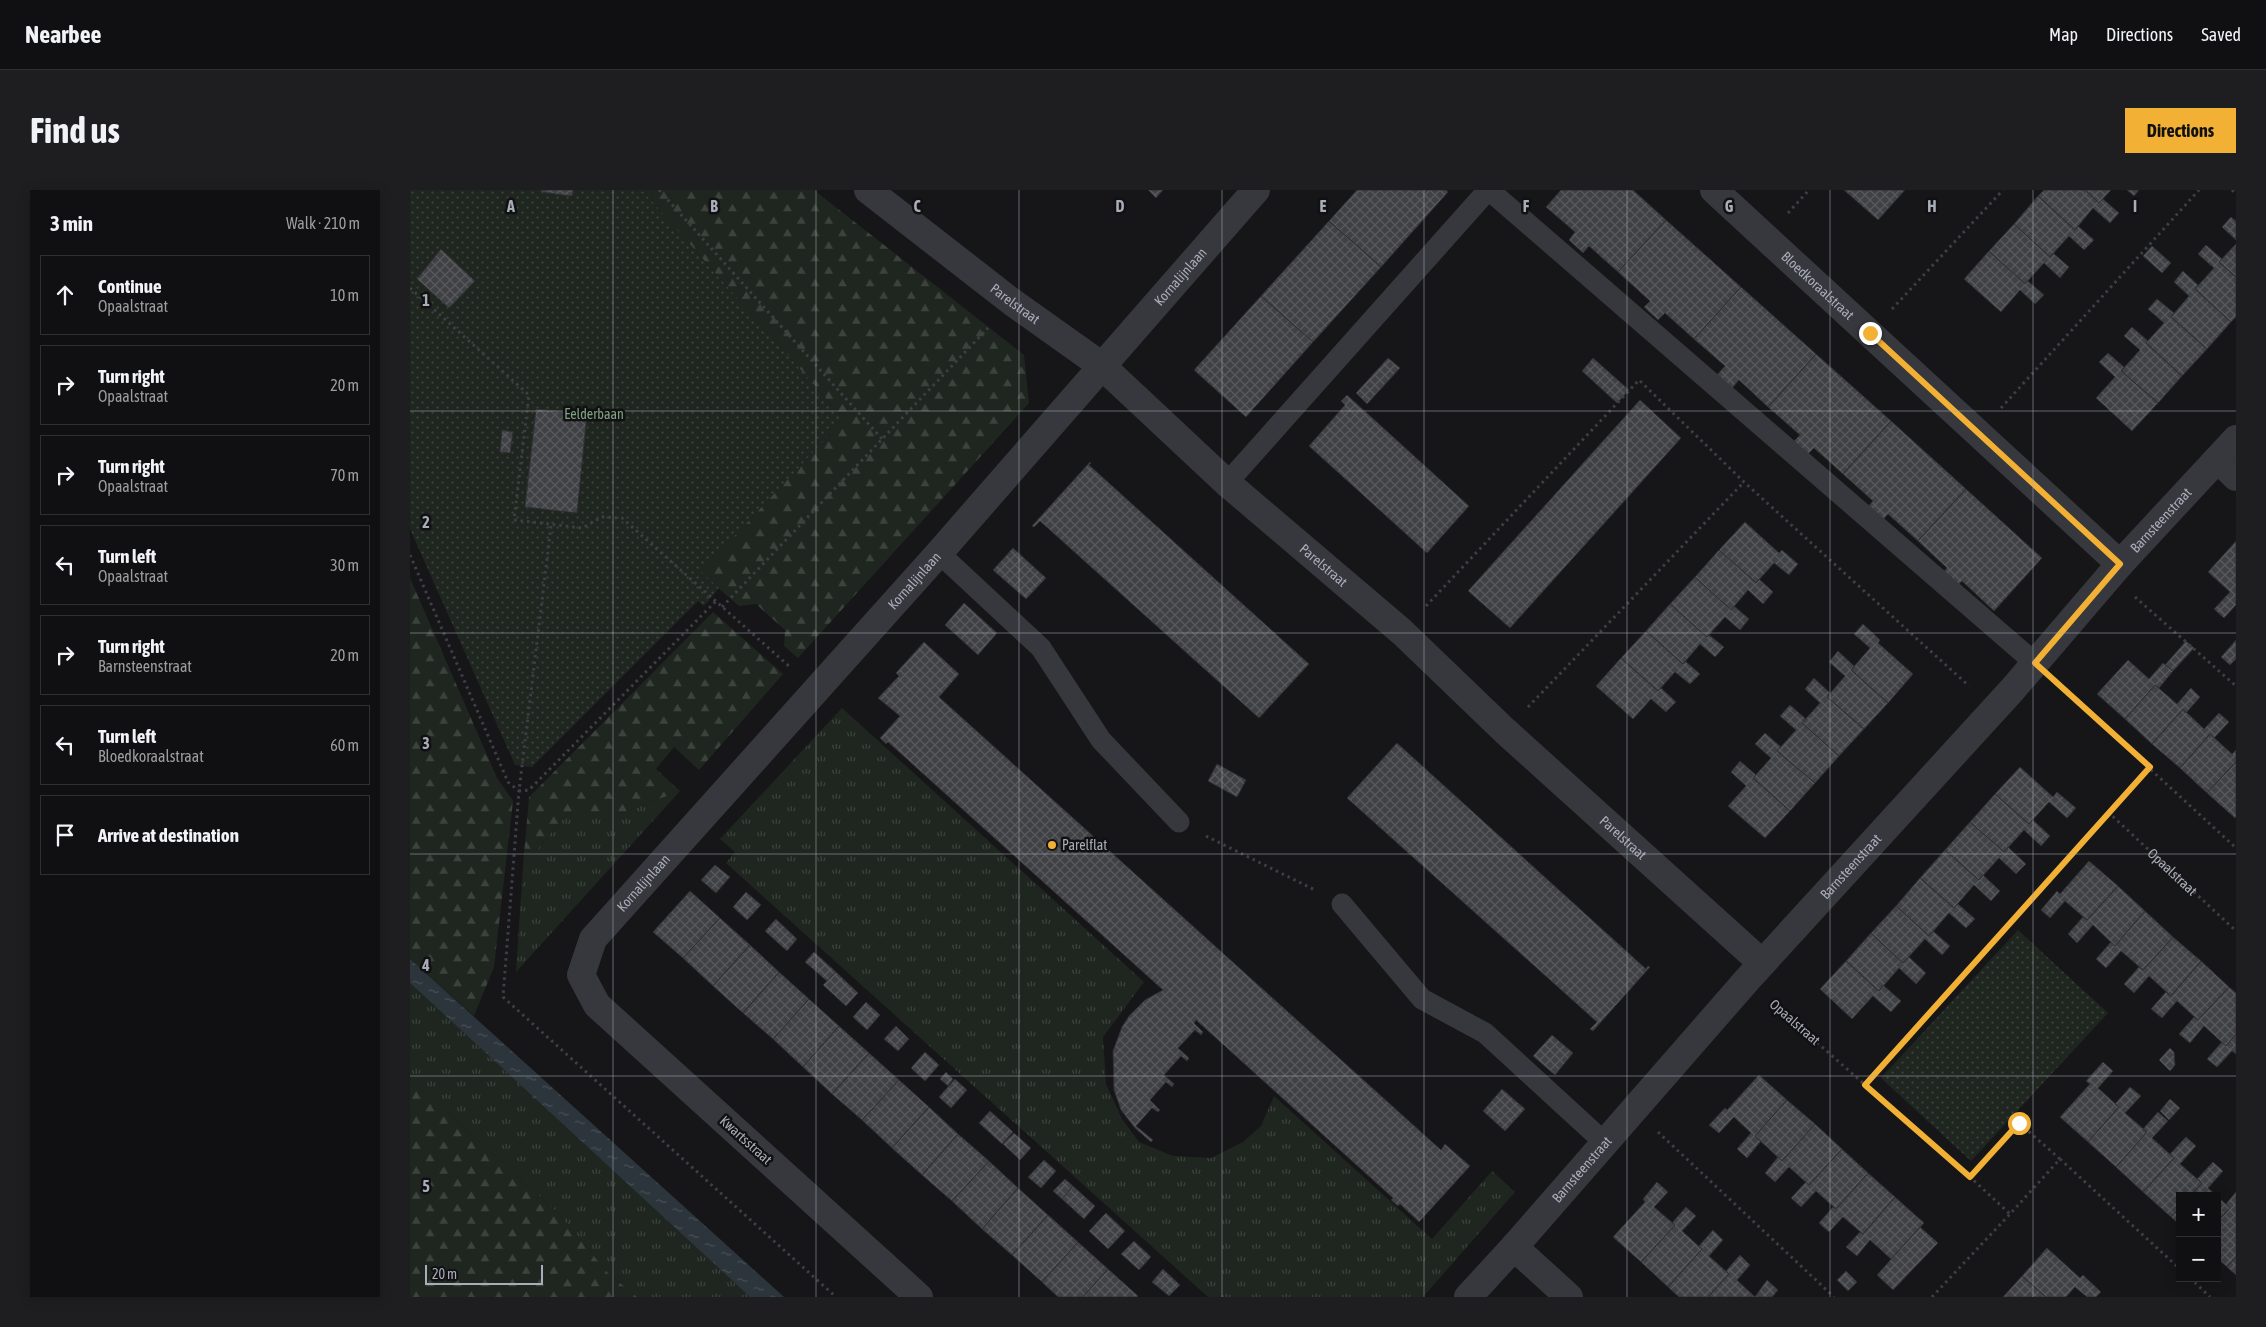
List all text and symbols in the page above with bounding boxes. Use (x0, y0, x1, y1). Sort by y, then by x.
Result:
text: Nearbee (25, 21, 101, 48)
text: Map (2049, 24, 2078, 45)
text: Directions (2106, 24, 2173, 45)
text: Saved (2201, 24, 2241, 45)
button: Directions (2125, 108, 2236, 153)
text: Find us (30, 110, 120, 150)
text: A (506, 197, 515, 215)
text: B (710, 197, 718, 215)
text: C (913, 197, 921, 215)
text: D (1116, 197, 1125, 215)
text: E (1320, 197, 1327, 215)
text: F (1523, 197, 1530, 215)
text: G (1725, 197, 1734, 215)
text: H (1927, 197, 1937, 215)
text: I (2133, 197, 2137, 215)
text: 3 min (50, 211, 93, 235)
text: Walk · 210 m (286, 214, 360, 232)
street label: Kornalijnlaan (1151, 245, 1210, 309)
street label: Bloedkoraalstraat (1778, 248, 1857, 323)
text: Continue (98, 275, 162, 297)
street label: Parelstraat (987, 280, 1043, 327)
icon: ahead (51, 281, 79, 309)
text: 10 m (330, 286, 359, 304)
text: 1 (422, 291, 430, 309)
text: Opaalstraat (98, 297, 168, 315)
route end (1859, 322, 1882, 345)
text: Turn right (98, 365, 165, 387)
icon: right (51, 371, 79, 399)
text: 20 m (330, 376, 359, 394)
text: Opaalstraat (98, 387, 168, 405)
park label: Eelderbaan (564, 406, 624, 422)
text: Turn right (98, 455, 165, 477)
icon: right (51, 461, 79, 489)
text: 70 m (330, 466, 359, 484)
text: Opaalstraat (98, 477, 168, 495)
street label: Barnsteenstraat (2127, 484, 2195, 556)
text: 2 (422, 513, 430, 531)
street label: Parelstraat (1297, 541, 1351, 590)
text: Turn left (98, 545, 156, 567)
street label: Kornalijnlaan (885, 549, 944, 612)
icon: left (51, 551, 79, 579)
text: 30 m (330, 556, 359, 574)
text: Opaalstraat (98, 567, 168, 585)
text: Turn right (98, 635, 165, 657)
icon: right (51, 641, 79, 669)
text: 20 m (330, 646, 359, 664)
text: Barnsteenstraat (98, 657, 192, 675)
text: Turn left (98, 725, 156, 747)
icon: left (51, 731, 79, 759)
text: 3 (422, 734, 430, 752)
text: 60 m (330, 736, 359, 754)
text: Bloedkoraalstraat (98, 747, 204, 765)
street label: Parelstraat (1597, 813, 1650, 863)
icon: arrive (51, 821, 79, 849)
text: Arrive at destination (98, 824, 239, 846)
street label: Barnsteenstraat (1817, 831, 1884, 902)
place label: Parelflat (1062, 837, 1107, 853)
marker: Parelflat (1046, 839, 1058, 851)
street label: Opaalstraat (2144, 845, 2200, 899)
street label: Kornalijnlaan (614, 851, 673, 915)
text: 4 (421, 956, 430, 974)
street label: Opaalstraat (1767, 996, 1823, 1048)
route start (2008, 1112, 2031, 1135)
street label: Kwartsstraat (717, 1113, 775, 1167)
street label: Barnsteenstraat (1549, 1133, 1615, 1206)
text: 5 (422, 1177, 430, 1195)
map controls (2176, 1192, 2221, 1282)
button: + (2176, 1192, 2221, 1237)
button: − (2176, 1237, 2221, 1282)
scale bar (425, 1262, 542, 1285)
text: 20 m (432, 1266, 457, 1282)

